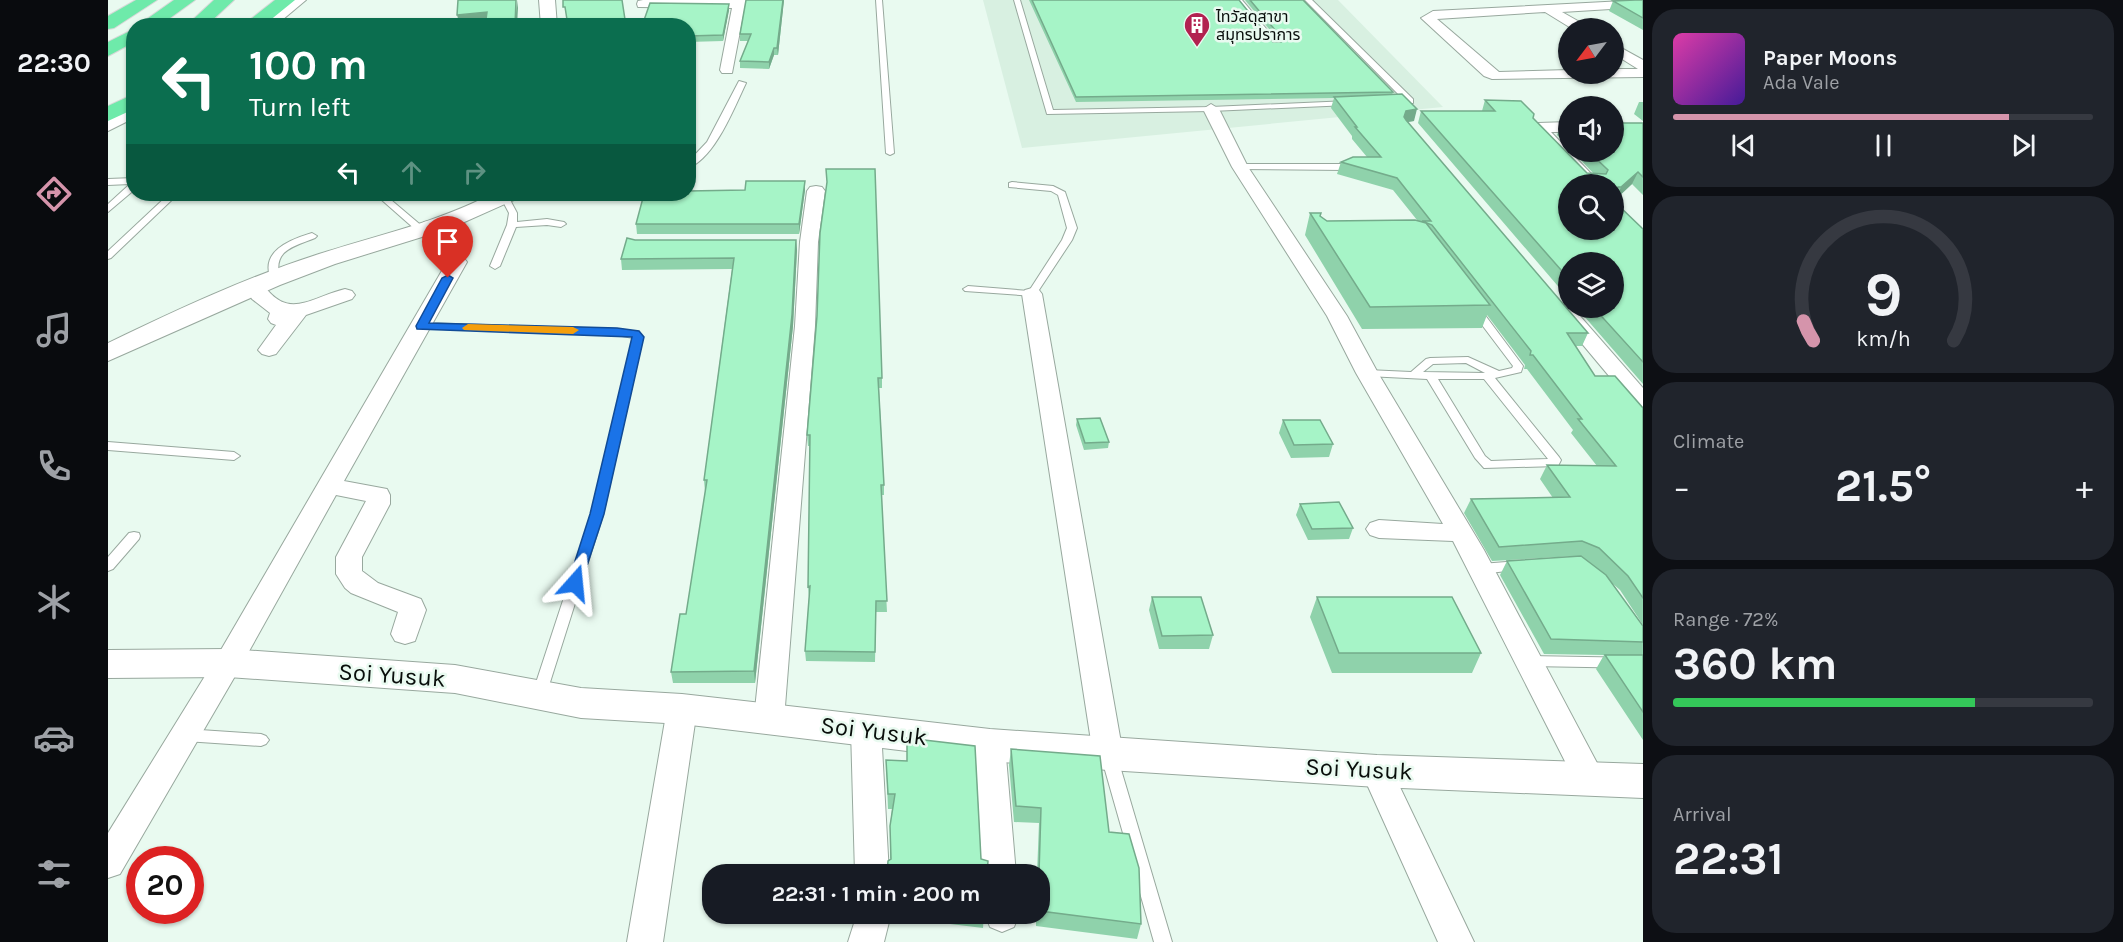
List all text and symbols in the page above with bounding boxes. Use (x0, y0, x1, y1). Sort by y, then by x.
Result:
place label: ไทวัสดุสาขา สมุทรปราการ (1215, 7, 1301, 44)
building icon: ไทวัสดุสาขา สมุทรปราการ (1182, 10, 1212, 48)
north arrow (1558, 18, 1624, 84)
map controls (1558, 18, 1624, 318)
text: 100 m (249, 40, 368, 90)
icon: left (150, 42, 228, 120)
text: Paper Moons (1763, 45, 1897, 71)
text: 22:30 (17, 47, 91, 79)
text: Ada Vale (1763, 71, 1840, 94)
text: Turn left (249, 91, 350, 123)
button: sound (1558, 96, 1624, 162)
icon: previous (1727, 129, 1760, 162)
icon: pause (1867, 129, 1900, 162)
icon: next (2007, 129, 2040, 162)
icon: left (332, 156, 365, 189)
icon: ahead (395, 156, 428, 189)
icon: right (458, 156, 491, 189)
icon: directions (33, 173, 75, 215)
button: search (1558, 174, 1624, 240)
pin (422, 216, 473, 278)
icon: arrive (431, 225, 464, 258)
button: layers (1558, 252, 1624, 318)
text: 9 (1864, 259, 1902, 332)
icon: music (33, 309, 75, 351)
text: km/h (1856, 327, 1910, 352)
text: Climate (1673, 430, 1744, 453)
icon: phone (33, 445, 75, 487)
text: 21.5° (1835, 460, 1931, 512)
text: − (1673, 468, 1690, 506)
text: + (2076, 468, 2093, 506)
position arrow (543, 551, 607, 615)
icon: climate (33, 581, 75, 623)
text: Range · 72% (1673, 608, 1778, 631)
text: 360 km (1673, 638, 1837, 690)
street label: Soi Yusuk (338, 657, 446, 693)
street label: Soi Yusuk (819, 711, 929, 751)
icon: car (33, 717, 75, 759)
street label: Soi Yusuk (1305, 752, 1413, 786)
text: Arrival (1673, 803, 1732, 826)
text: 22:31 (1673, 833, 1784, 885)
speed limit sign: 20 (126, 846, 204, 924)
icon: filters (33, 853, 75, 895)
text: 22:31 · 1 min · 200 m (772, 881, 980, 907)

